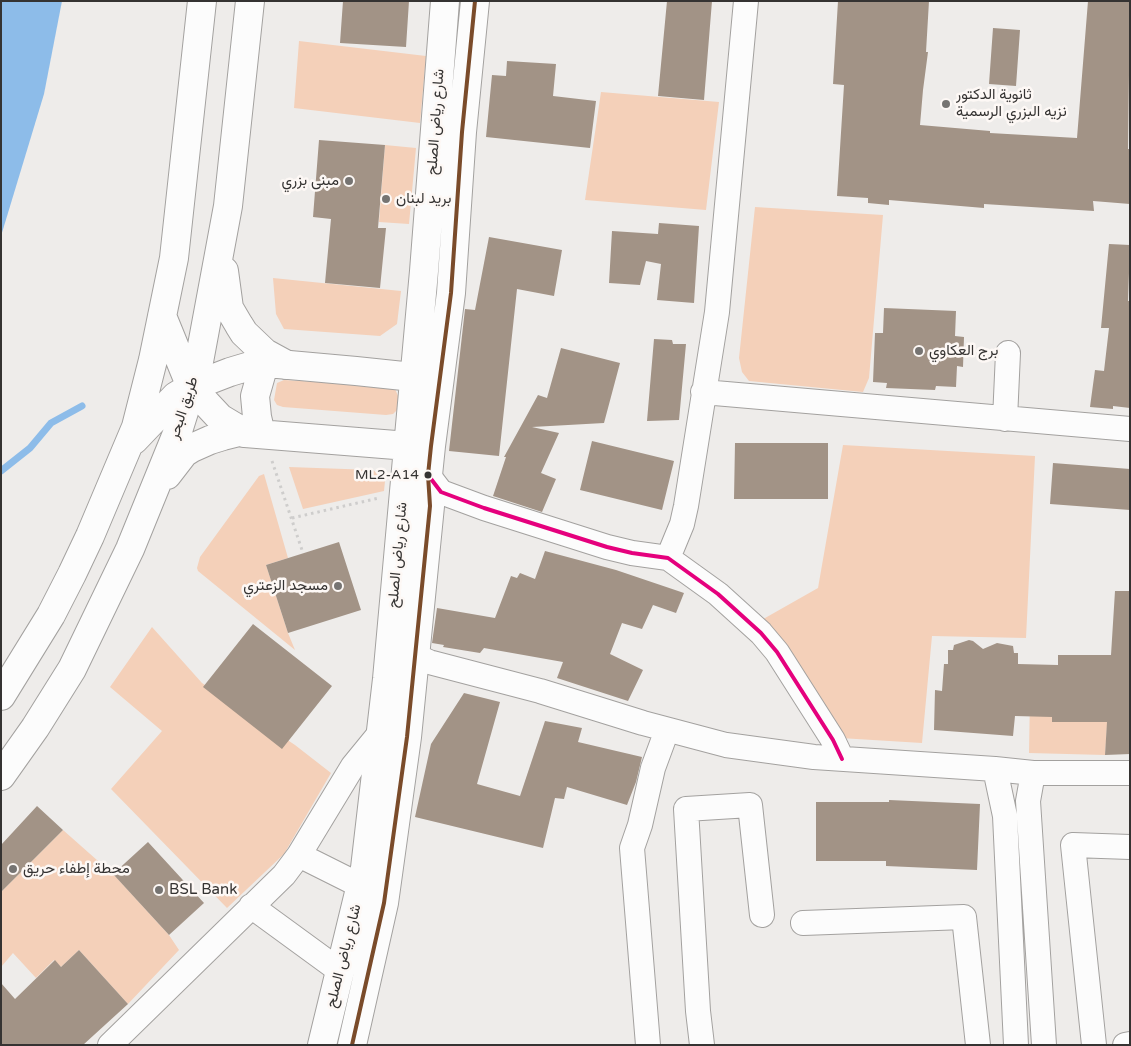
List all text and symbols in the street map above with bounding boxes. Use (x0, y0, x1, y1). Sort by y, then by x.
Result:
street label: شارع رياض الصلح (423, 68, 449, 176)
place label: ثانوية الدكتور نزيه البزري الرسمية (956, 86, 1067, 121)
marker: ثانوية الدكتور نزيه البزري الرسمية (940, 98, 952, 110)
place label: مبنى بزري (281, 172, 339, 190)
marker: مبنى بزري (343, 175, 355, 187)
place label: بريد لبنان (396, 190, 451, 208)
marker: بريد لبنان (380, 193, 392, 205)
place label: برج العكاوي (929, 342, 998, 360)
marker: برج العكاوي (913, 345, 925, 357)
street label: طريق البحر (165, 374, 203, 442)
place label: ML2-A14 (355, 467, 419, 483)
marker: ML2-A14 (423, 470, 433, 480)
street label: شارع رياض الصلح (384, 501, 412, 609)
place label: مسجد الزعتري (243, 577, 328, 595)
marker: مسجد الزعتري (332, 580, 344, 592)
place label: محطة إطفاء حريق (23, 860, 130, 878)
marker: محطة إطفاء حريق (7, 863, 19, 875)
place label: BSL Bank (169, 881, 237, 899)
marker: BSL Bank (153, 884, 165, 896)
street label: شارع رياض الصلح (322, 902, 366, 1010)

